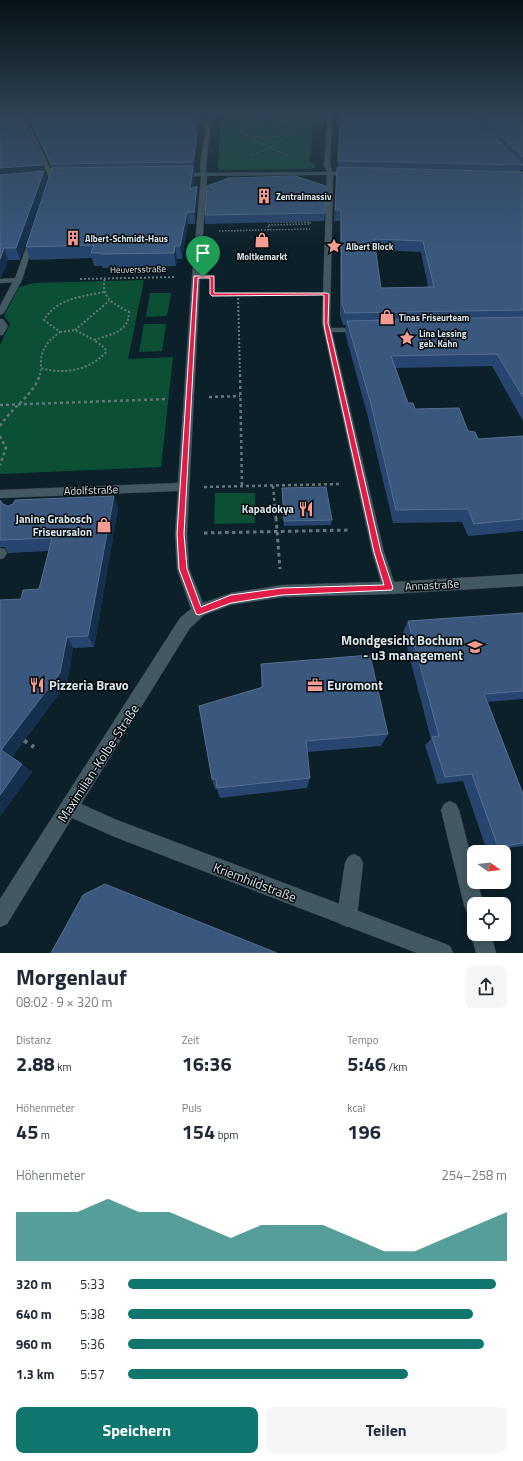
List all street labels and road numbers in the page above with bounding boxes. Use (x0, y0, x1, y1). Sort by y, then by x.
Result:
street label: Heuversstraße (110, 262, 167, 276)
street label: Adolfstraße (64, 481, 119, 499)
street label: Annastraße (405, 576, 460, 594)
street label: Maximilian-Kolbe-Straße (52, 700, 144, 826)
street label: Kriemhildstraße (211, 857, 299, 907)

